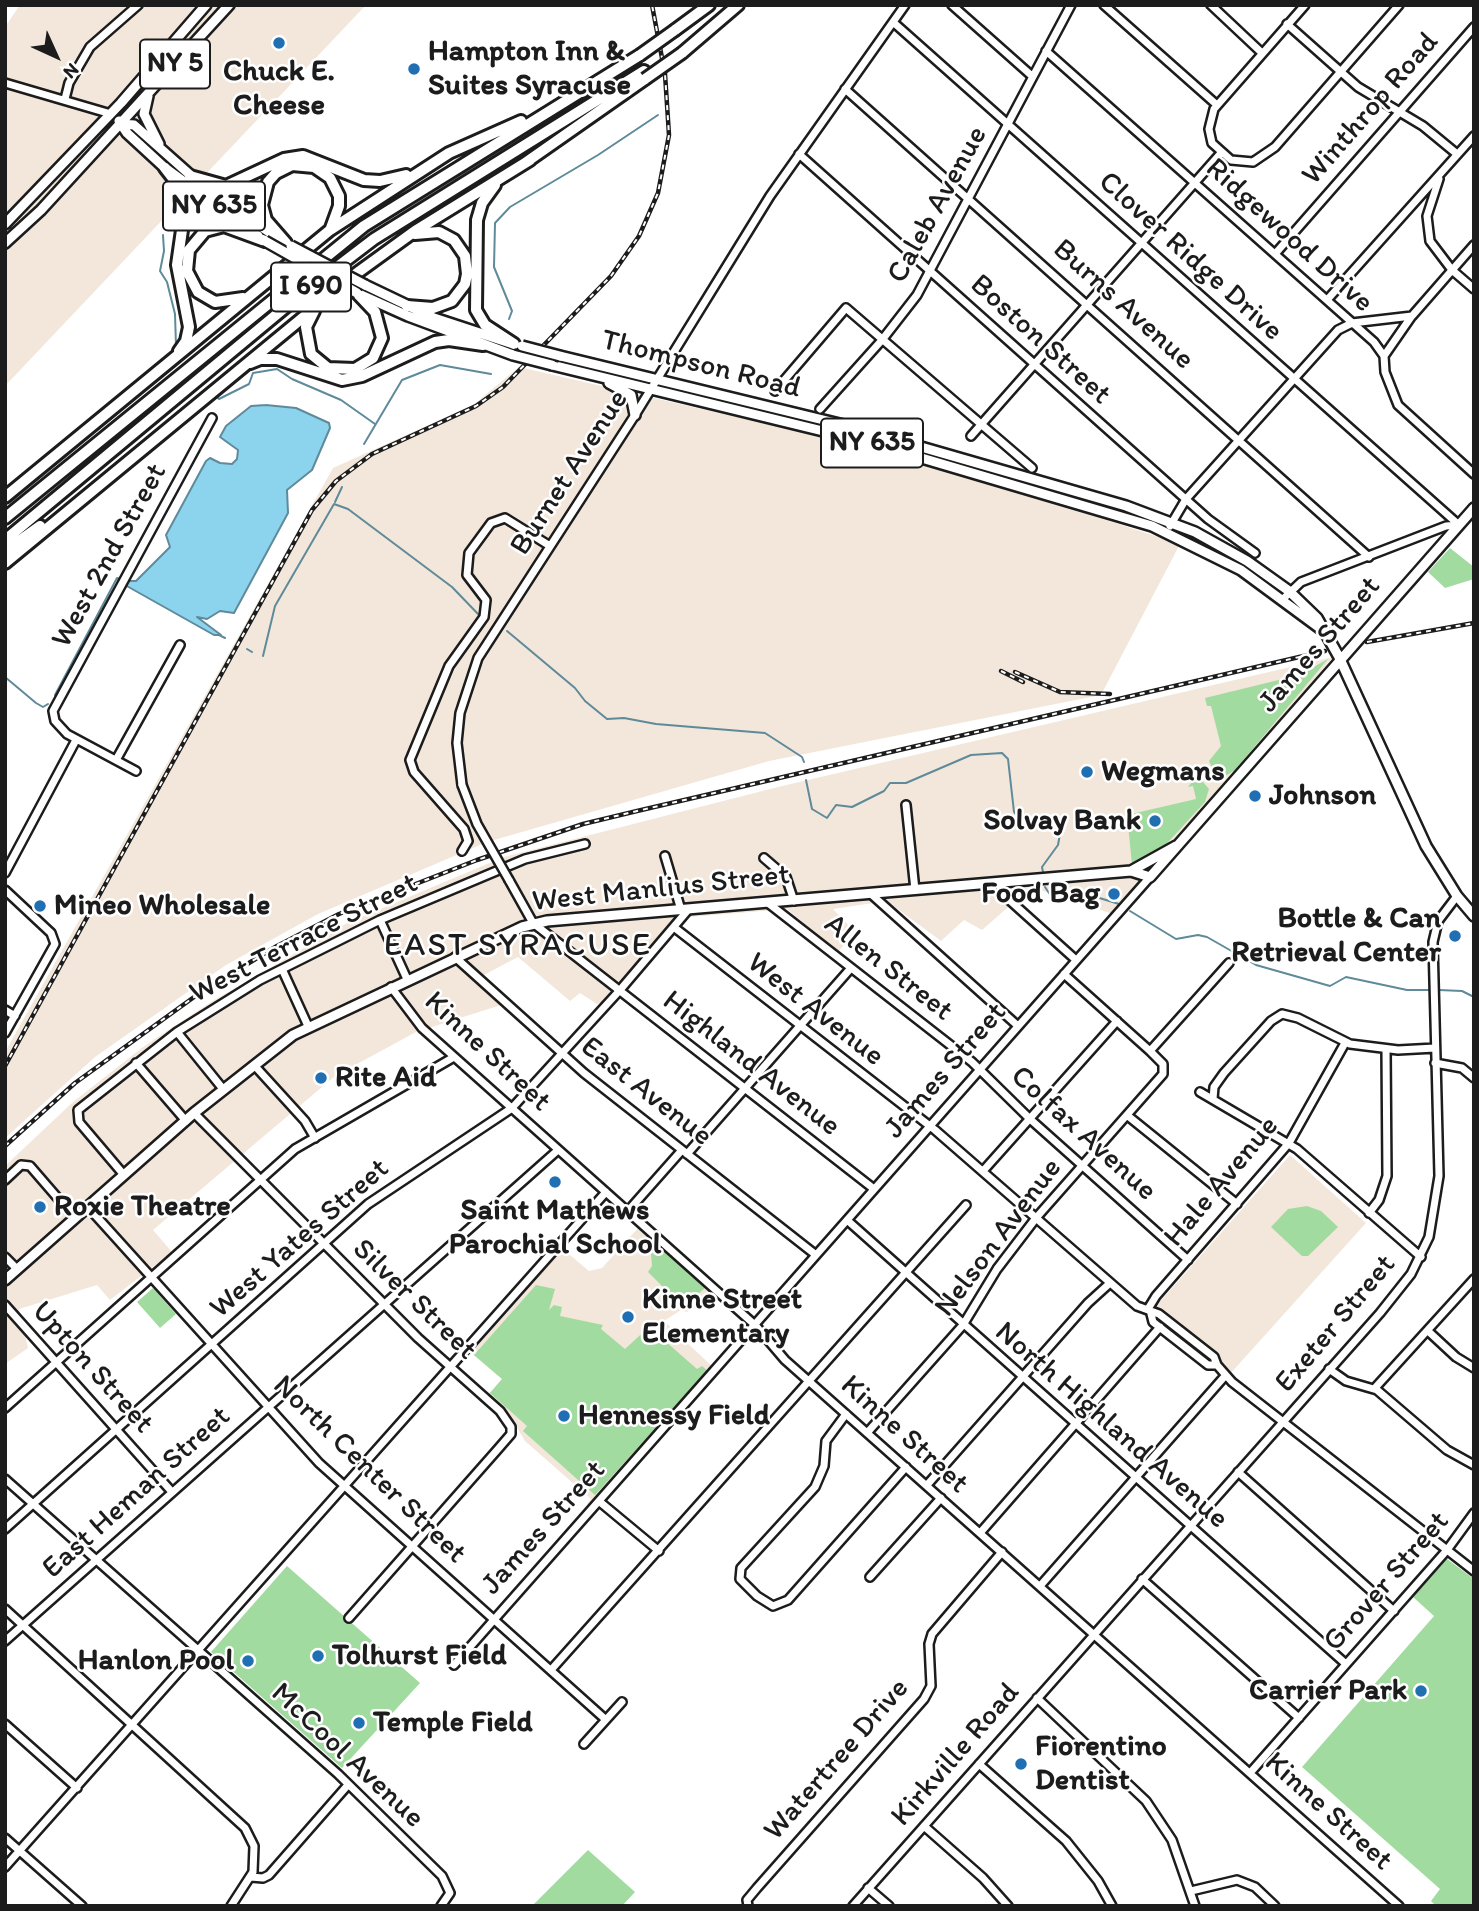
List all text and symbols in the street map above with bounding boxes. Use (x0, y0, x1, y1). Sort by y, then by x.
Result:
north arrow (21, 21, 91, 91)
street label: Winthrop Road (1295, 25, 1447, 193)
place label: Hampton Inn & Suites Syracuse (428, 34, 631, 104)
marker: Chuck E. Cheese (271, 35, 287, 51)
road number: NY 5 (140, 40, 210, 88)
place label: Chuck E. Cheese (223, 54, 335, 124)
text: N (59, 59, 84, 84)
marker: Hampton Inn & Suites Syracuse (406, 61, 422, 77)
street label: Caleb Avenue (880, 120, 996, 290)
street label: Ridgewood Drive (1198, 151, 1380, 321)
street label: Clover Ridge Drive (1090, 165, 1290, 349)
road number: NY 635 (163, 182, 265, 230)
street label: Burns Avenue (1045, 232, 1201, 378)
road number: I 690 (271, 262, 351, 312)
street label: Boston Street (962, 267, 1118, 413)
street label: Thompson Road (598, 323, 804, 407)
street label: Burnet Avenue (503, 384, 637, 562)
road number: NY 635 (821, 418, 923, 467)
street label: West 2nd Street (45, 458, 175, 654)
street label: James Street (1251, 570, 1389, 720)
place label: Wegmans (1101, 754, 1225, 790)
marker: Wegmans (1079, 764, 1095, 780)
place label: Johnson (1269, 778, 1376, 814)
marker: Johnson (1247, 788, 1263, 804)
place label: Solvay Bank (983, 803, 1141, 839)
marker: Solvay Bank (1147, 813, 1163, 829)
street label: West Manlius Street (530, 858, 792, 920)
street label: West Terrace Street (184, 866, 424, 1012)
place label: Food Bag (981, 876, 1100, 912)
marker: Food Bag (1106, 886, 1122, 902)
place label: Mineo Wholesale (54, 888, 270, 924)
marker: Mineo Wholesale (32, 898, 48, 914)
place label: Bottle & Can Retrieval Center (1231, 901, 1441, 972)
street label: Allen Street (816, 907, 960, 1029)
district label: EAST SYRACUSE (386, 927, 650, 967)
marker: Bottle & Can Retrieval Center (1447, 928, 1463, 944)
street label: West Avenue (739, 945, 891, 1075)
street label: Highland Avenue (655, 983, 847, 1145)
street label: Kinne Street (416, 984, 558, 1120)
street label: James Street (877, 996, 1015, 1146)
street label: East Avenue (573, 1029, 719, 1155)
street label: Colfax Avenue (1002, 1059, 1164, 1209)
place label: Rite Aid (335, 1060, 437, 1096)
marker: Rite Aid (313, 1070, 329, 1086)
street label: Hale Avenue (1157, 1109, 1287, 1255)
street label: West Yates Street (203, 1151, 397, 1327)
street label: Nelson Avenue (928, 1152, 1070, 1324)
marker: Saint Mathews Parochial School (547, 1174, 563, 1190)
place label: Roxie Theatre (54, 1189, 231, 1225)
place label: Saint Mathews Parochial School (449, 1193, 661, 1264)
marker: Roxie Theatre (32, 1199, 48, 1215)
street label: Silver Street (344, 1232, 484, 1368)
street label: Exeter Street (1268, 1248, 1404, 1400)
place label: Kinne Street Elementary (642, 1282, 802, 1352)
street label: Upton Street (23, 1295, 161, 1441)
marker: Kinne Street Elementary (620, 1309, 636, 1325)
street label: North Highland Avenue (987, 1315, 1235, 1537)
street label: North Center Street (265, 1368, 473, 1572)
street label: Kinne Street (832, 1368, 976, 1502)
place label: Hennessy Field (578, 1398, 770, 1434)
street label: East Heman Street (36, 1399, 238, 1587)
marker: Hennessy Field (556, 1408, 572, 1424)
street label: James Street (474, 1453, 614, 1603)
street label: Grover Street (1316, 1505, 1458, 1659)
place label: Tolhurst Field (332, 1638, 507, 1674)
place label: Hanlon Pool (78, 1643, 234, 1679)
marker: Tolhurst Field (310, 1648, 326, 1664)
marker: Hanlon Pool (240, 1653, 256, 1669)
street label: Watertree Drive (757, 1672, 917, 1848)
place label: Carrier Park (1249, 1673, 1407, 1709)
street label: McCool Avenue (263, 1676, 431, 1836)
street label: Kirkville Road (884, 1676, 1028, 1834)
marker: Carrier Park (1413, 1683, 1429, 1699)
place label: Temple Field (373, 1705, 533, 1741)
marker: Temple Field (351, 1715, 367, 1731)
place label: Fiorentino Dentist (1035, 1729, 1167, 1800)
street label: Kinne Street (1256, 1745, 1400, 1879)
marker: Fiorentino Dentist (1013, 1756, 1029, 1772)

